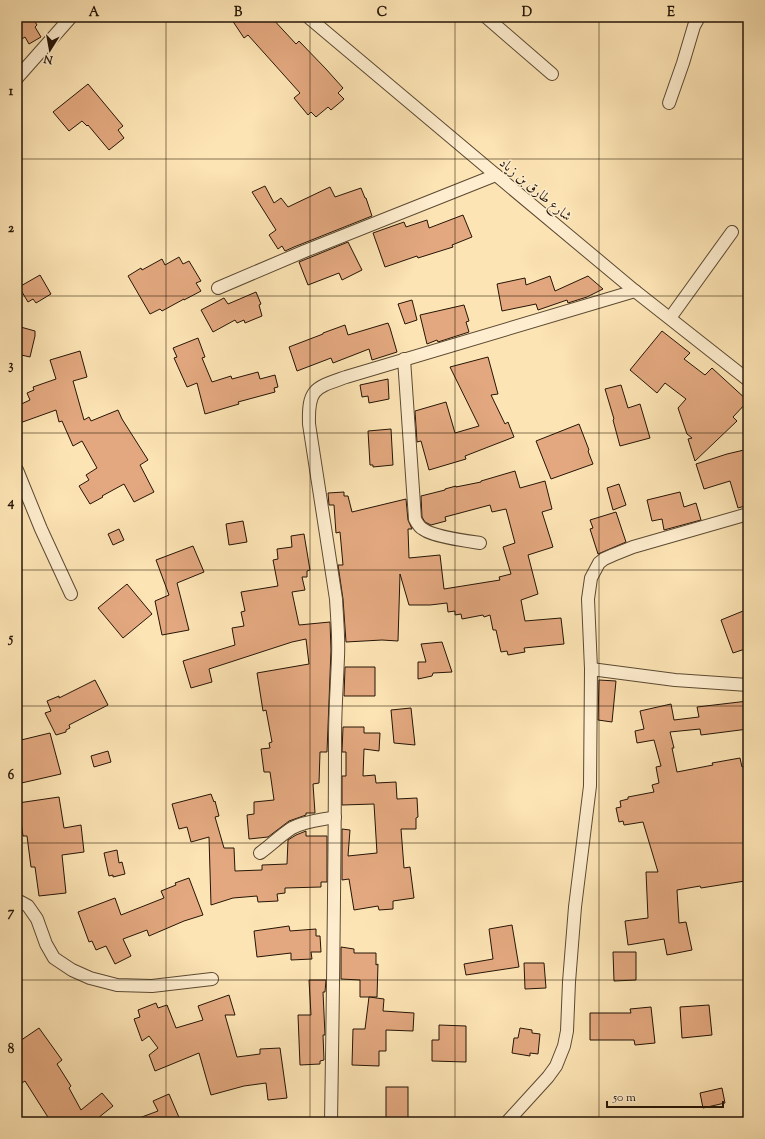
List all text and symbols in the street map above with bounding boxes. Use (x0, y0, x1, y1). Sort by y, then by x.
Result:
text: A (89, 4, 100, 22)
text: B (234, 4, 243, 22)
text: C (377, 4, 387, 22)
text: D (522, 4, 532, 22)
text: E (667, 4, 675, 22)
north arrow (30, 30, 70, 70)
text: N (42, 50, 55, 68)
text: 1 (9, 83, 14, 101)
street label: شارع طارق بن زياد (494, 154, 575, 227)
text: 2 (8, 220, 15, 238)
text: 3 (8, 357, 14, 375)
text: 4 (7, 494, 15, 512)
text: 5 (8, 630, 14, 648)
text: 6 (8, 767, 15, 785)
text: 7 (8, 904, 15, 922)
text: 8 (8, 1041, 15, 1059)
scale bar (607, 1083, 723, 1109)
text: 50 m (612, 1089, 636, 1107)

